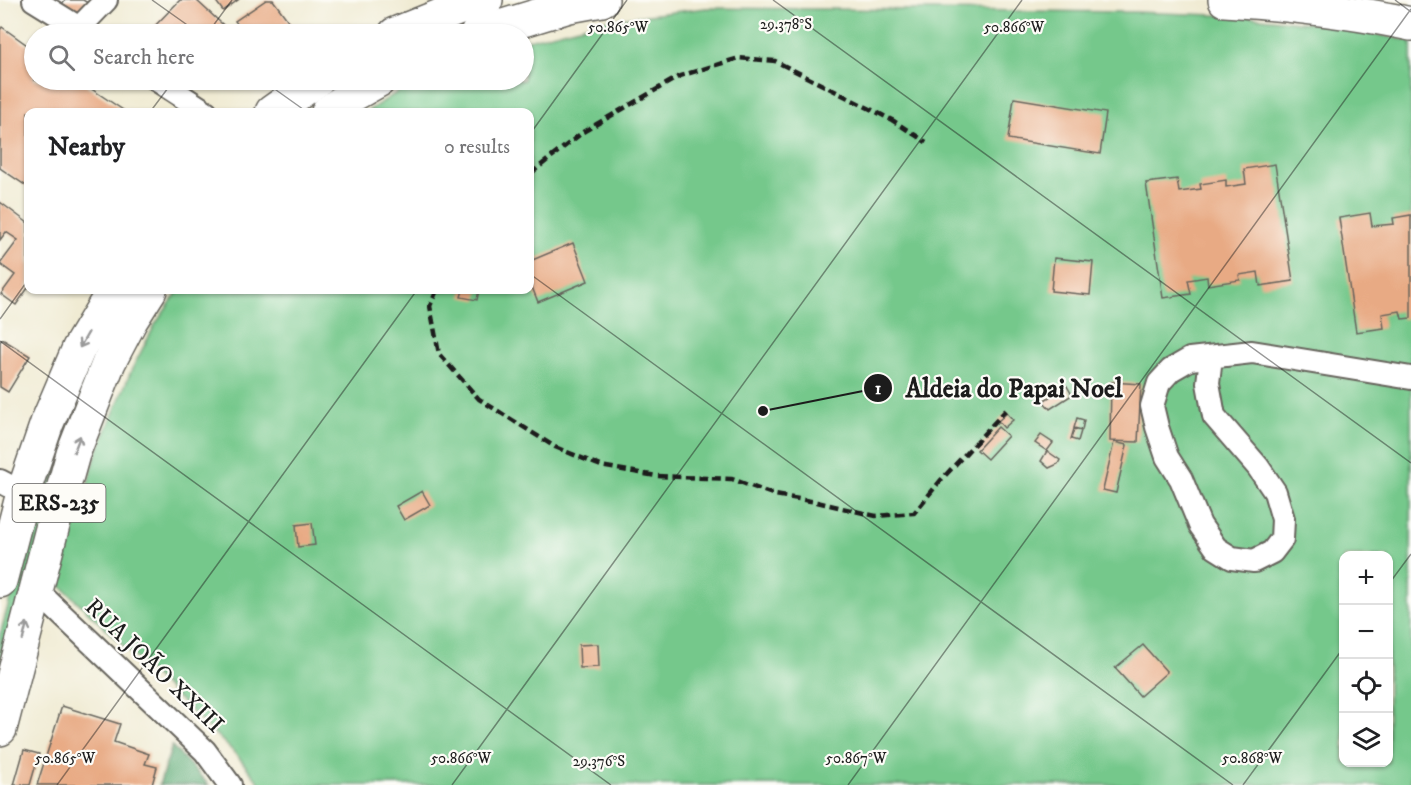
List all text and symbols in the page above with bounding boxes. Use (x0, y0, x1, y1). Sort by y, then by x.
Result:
text: 29.378°S (760, 15, 812, 34)
text: 50.865°W (588, 18, 648, 37)
text: 50.866°W (984, 18, 1045, 37)
search box (24, 24, 534, 90)
icon: search (45, 41, 78, 74)
text: Search here (93, 44, 195, 71)
text: Nearby (48, 131, 125, 164)
text: 0 results (444, 135, 510, 160)
one-way arrow (78, 331, 90, 348)
callout: Aldeia do Papai Noel (863, 366, 1134, 410)
text: Aldeia do Papai Noel (904, 373, 1124, 406)
text: 1 (875, 378, 882, 400)
one-way arrow (73, 435, 84, 453)
road number: ERS-235 (13, 484, 106, 522)
map controls (1339, 551, 1393, 767)
button: + (1339, 551, 1393, 605)
street label: RUA JOÃO XXIII (78, 591, 231, 740)
button: − (1339, 605, 1393, 659)
one-way arrow (20, 622, 32, 641)
button: locate (1339, 659, 1393, 713)
button: layers (1339, 713, 1393, 767)
text: 50.865°W (35, 749, 95, 768)
text: 50.866°W (431, 749, 492, 768)
text: 50.867°W (826, 749, 887, 768)
text: 50.868°W (1222, 749, 1282, 768)
text: 29.376°S (573, 752, 625, 771)

